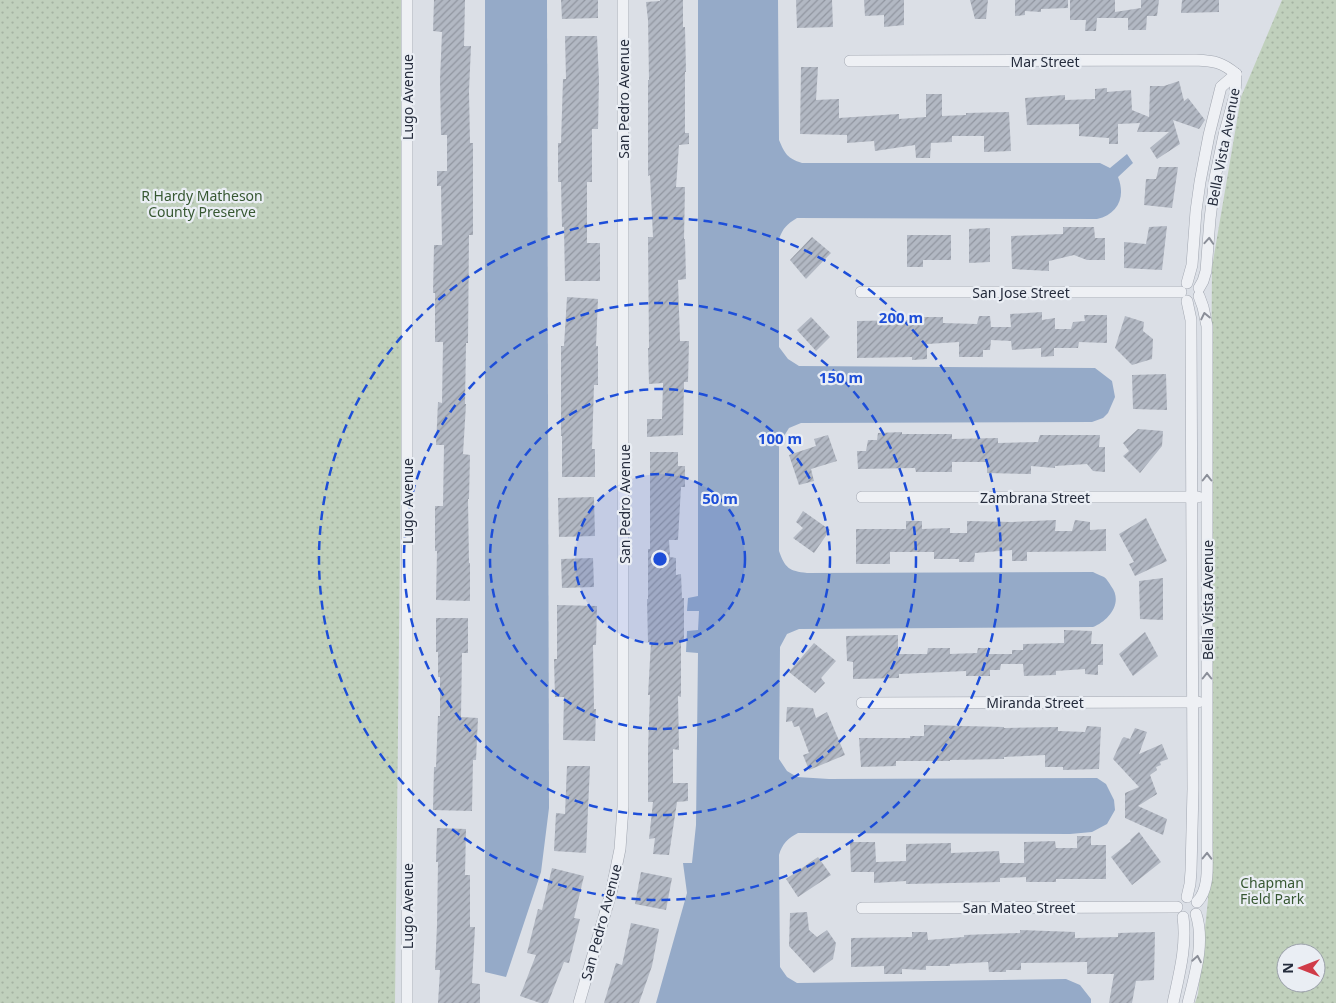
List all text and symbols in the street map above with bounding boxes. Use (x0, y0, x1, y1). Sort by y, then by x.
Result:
street label: San Pedro Avenue (614, 39, 633, 159)
street label: Mar Street (1010, 52, 1080, 71)
street label: Lugo Avenue (398, 54, 417, 140)
street label: Bella Vista Avenue (1202, 86, 1244, 208)
park label: R Hardy Matheson County Preserve (141, 186, 263, 221)
one-way arrow (1203, 237, 1214, 245)
street label: San Jose Street (972, 283, 1070, 302)
text: 200 m (879, 307, 923, 327)
one-way arrow (1200, 311, 1211, 320)
text: 150 m (819, 367, 863, 387)
text: 100 m (758, 428, 802, 448)
street label: San Pedro Avenue (615, 444, 634, 564)
street label: Lugo Avenue (398, 458, 417, 544)
one-way arrow (1202, 474, 1212, 482)
text: 50 m (702, 488, 738, 508)
street label: Zambrana Street (980, 488, 1090, 507)
street label: Bella Vista Avenue (1198, 540, 1217, 660)
centre of rings (651, 550, 669, 568)
one-way arrow (1202, 671, 1212, 679)
street label: Miranda Street (986, 693, 1084, 712)
one-way arrow (1202, 851, 1212, 859)
street label: San Pedro Avenue (576, 862, 626, 982)
street label: Lugo Avenue (398, 863, 417, 949)
park label: Chapman Field Park (1240, 873, 1305, 908)
street label: San Mateo Street (963, 898, 1075, 917)
north arrow (1276, 943, 1326, 993)
one-way arrow (1192, 954, 1202, 963)
text: N (1278, 962, 1297, 974)

